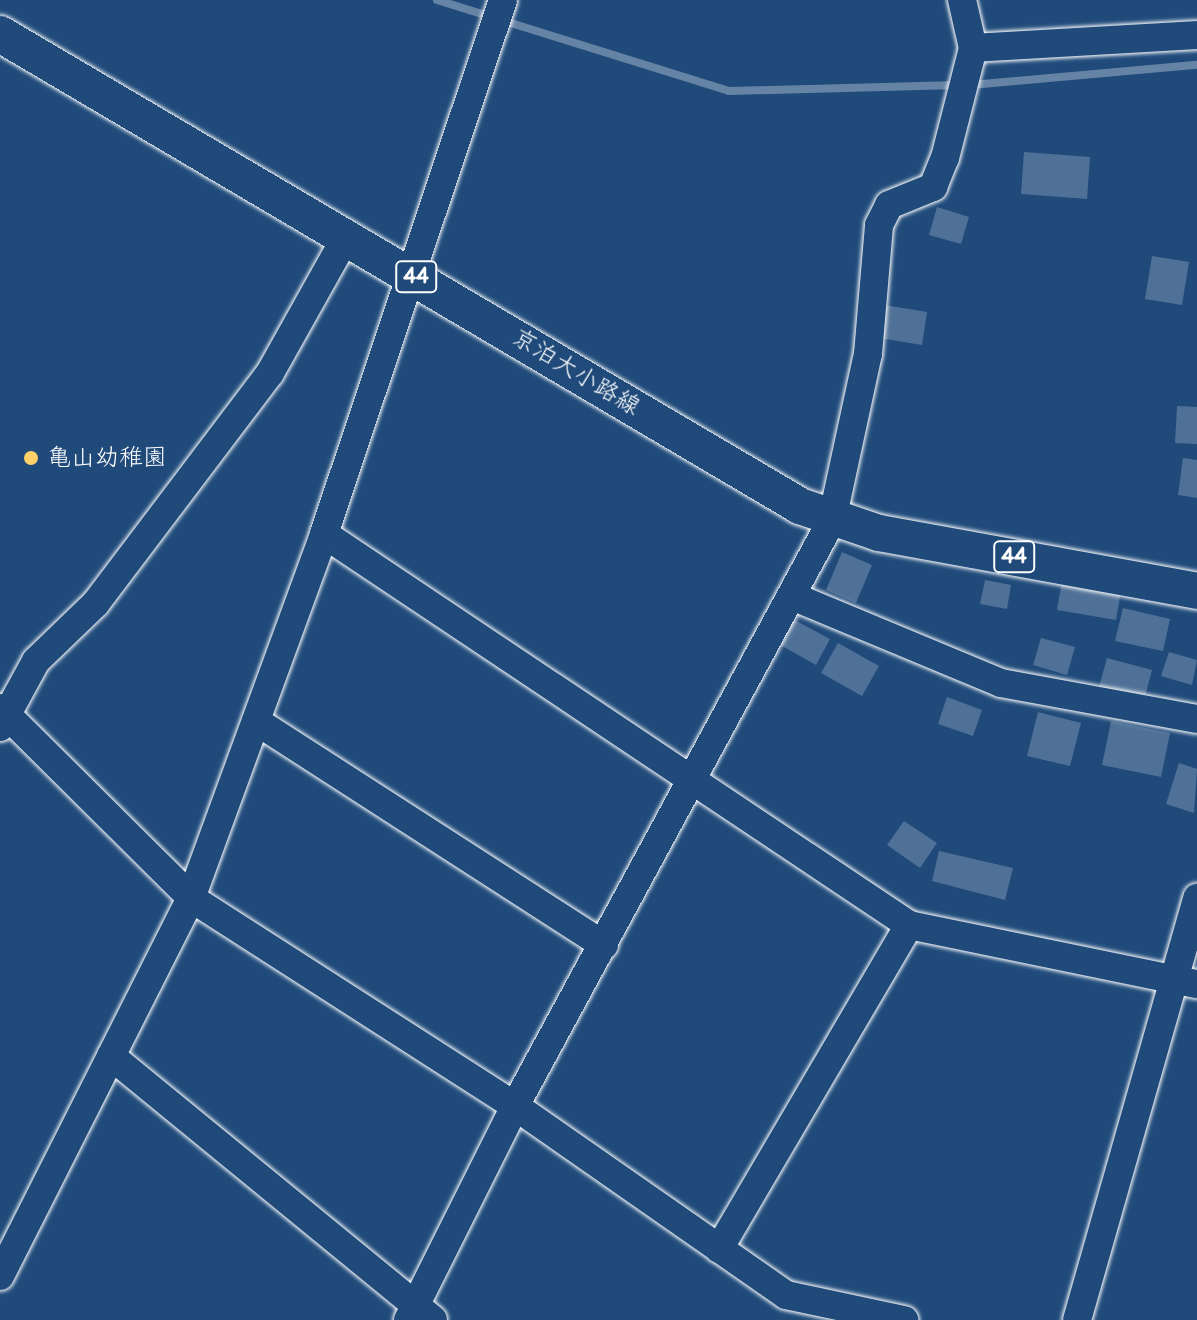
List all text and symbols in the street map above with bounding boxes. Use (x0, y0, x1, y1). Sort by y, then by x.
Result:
road number: 44 (394, 259, 438, 295)
street label: 京泊大小路線 (507, 323, 645, 421)
place label: 亀山幼稚園 (47, 444, 167, 472)
marker: 亀山幼稚園 (22, 449, 40, 467)
road number: 44 (992, 539, 1036, 575)

